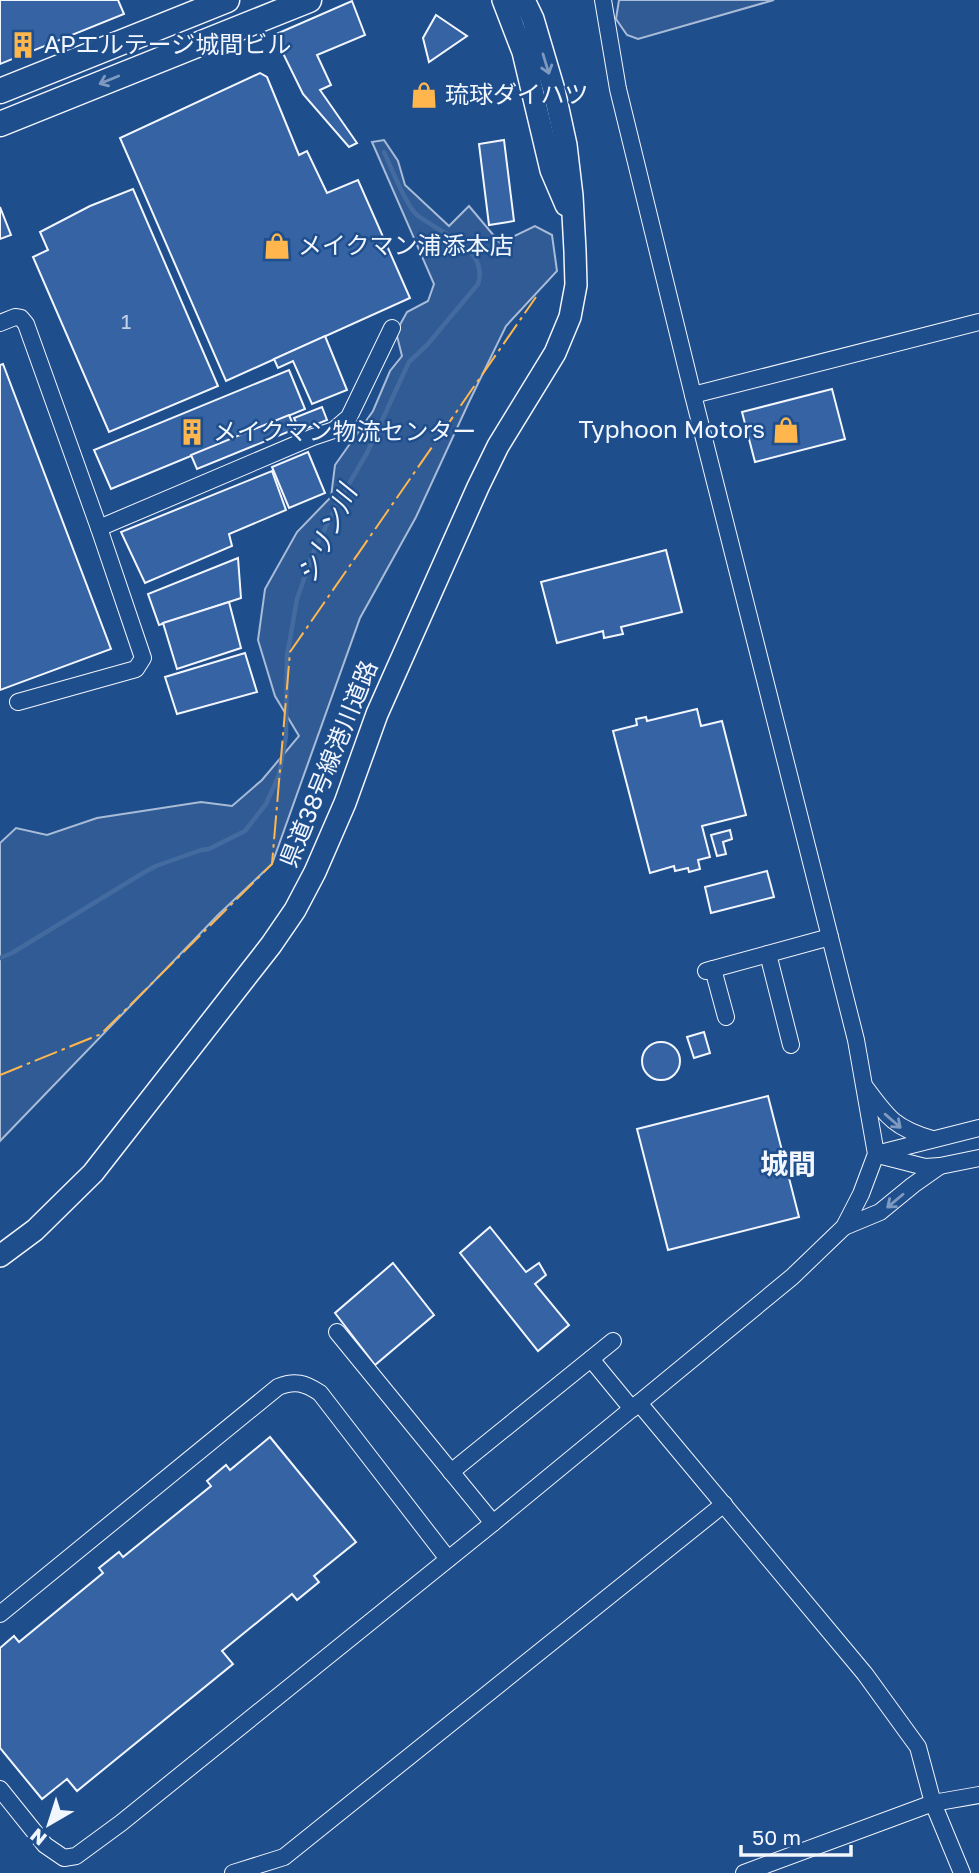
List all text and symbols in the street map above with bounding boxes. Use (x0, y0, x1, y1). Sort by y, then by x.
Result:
place label: APエルテージ城間ビル (44, 29, 291, 58)
building icon: APエルテージ城間ビル (8, 30, 38, 60)
one-way arrow (541, 53, 554, 75)
one-way arrow (98, 74, 120, 87)
place label: 琉球ダイハツ (445, 79, 589, 108)
shop icon: 琉球ダイハツ (409, 80, 439, 110)
place label: メイクマン浦添本店 (298, 230, 514, 259)
shop icon: メイクマン浦添本店 (262, 231, 292, 261)
house number: 1 (121, 308, 131, 334)
place label: Typhoon Motors (578, 414, 765, 443)
shop icon: Typhoon Motors (771, 415, 801, 445)
place label: メイクマン物流センター (213, 416, 477, 445)
building icon: メイクマン物流センター (177, 417, 207, 447)
water label: シリン川 (291, 477, 364, 587)
street label: 県道38号線港川道路 (273, 656, 382, 871)
one-way arrow (884, 1113, 902, 1129)
district label: 城間 (760, 1147, 816, 1180)
one-way arrow (886, 1193, 904, 1208)
north arrow (14, 1789, 84, 1859)
scale bar (741, 1814, 851, 1858)
text: N (25, 1824, 51, 1851)
text: 50 m (752, 1824, 801, 1850)

